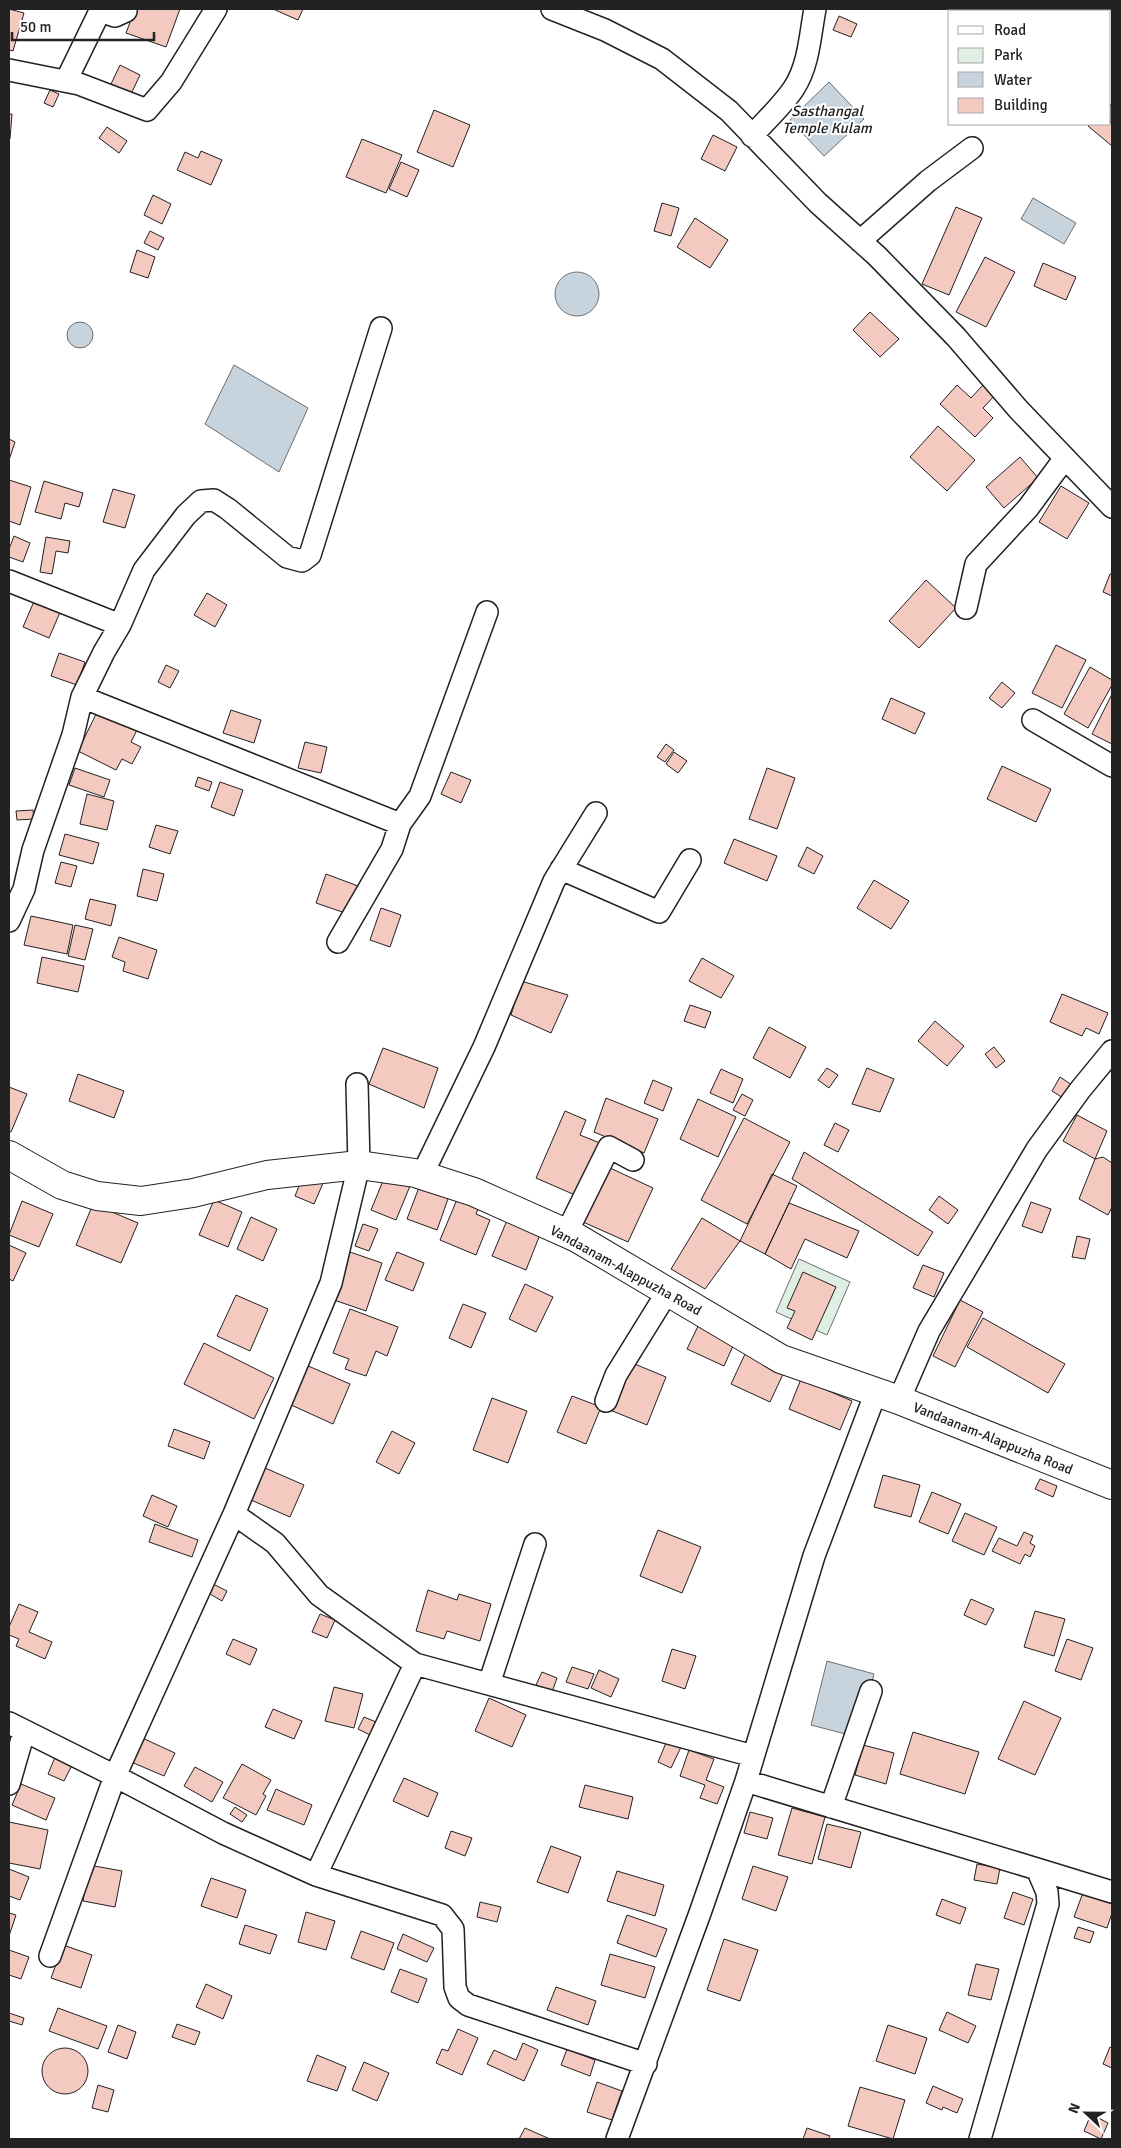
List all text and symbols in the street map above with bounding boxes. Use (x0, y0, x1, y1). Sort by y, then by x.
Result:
scale bar (12, 10, 155, 42)
legend (948, 10, 1111, 125)
text: 50 m (20, 18, 51, 36)
text: Road (994, 21, 1026, 39)
text: Park (994, 46, 1023, 64)
text: Water (994, 71, 1032, 89)
text: Building (994, 96, 1048, 114)
water label: Sasthangal Temple Kulam (782, 102, 873, 137)
street label: Vandaanam-Alappuzha Road (547, 1222, 705, 1319)
street label: Vandaanam-Alappuzha Road (910, 1399, 1075, 1478)
north arrow (1061, 2088, 1111, 2138)
text: N (1065, 2101, 1084, 2116)

